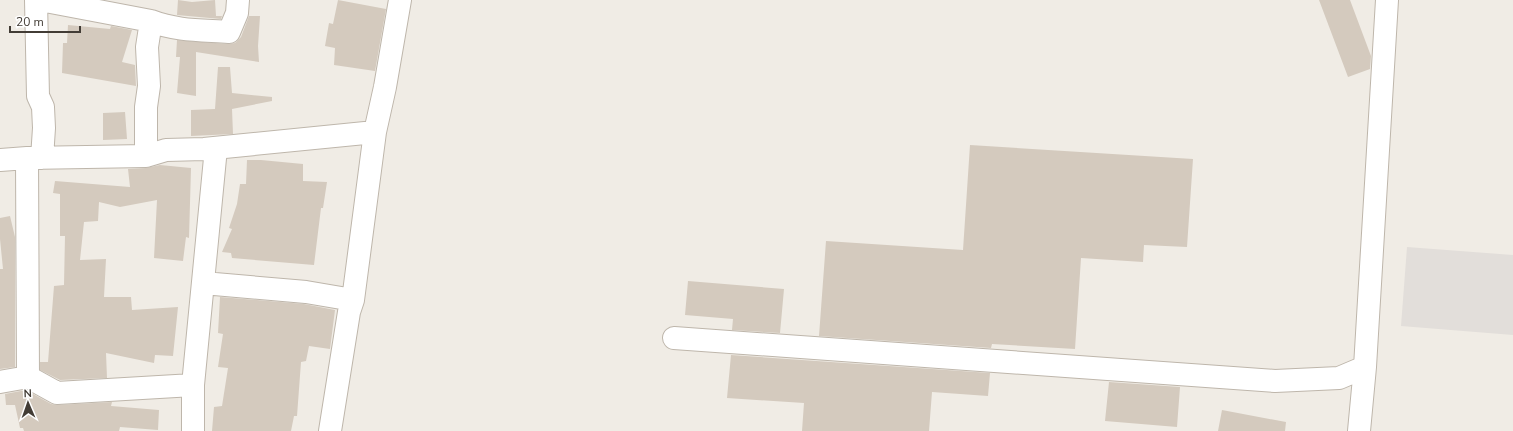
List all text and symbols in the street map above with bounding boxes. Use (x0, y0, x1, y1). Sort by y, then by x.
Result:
scale bar (10, 8, 80, 34)
text: 20 m (16, 14, 44, 30)
north arrow (8, 383, 48, 423)
text: N (23, 386, 32, 401)

